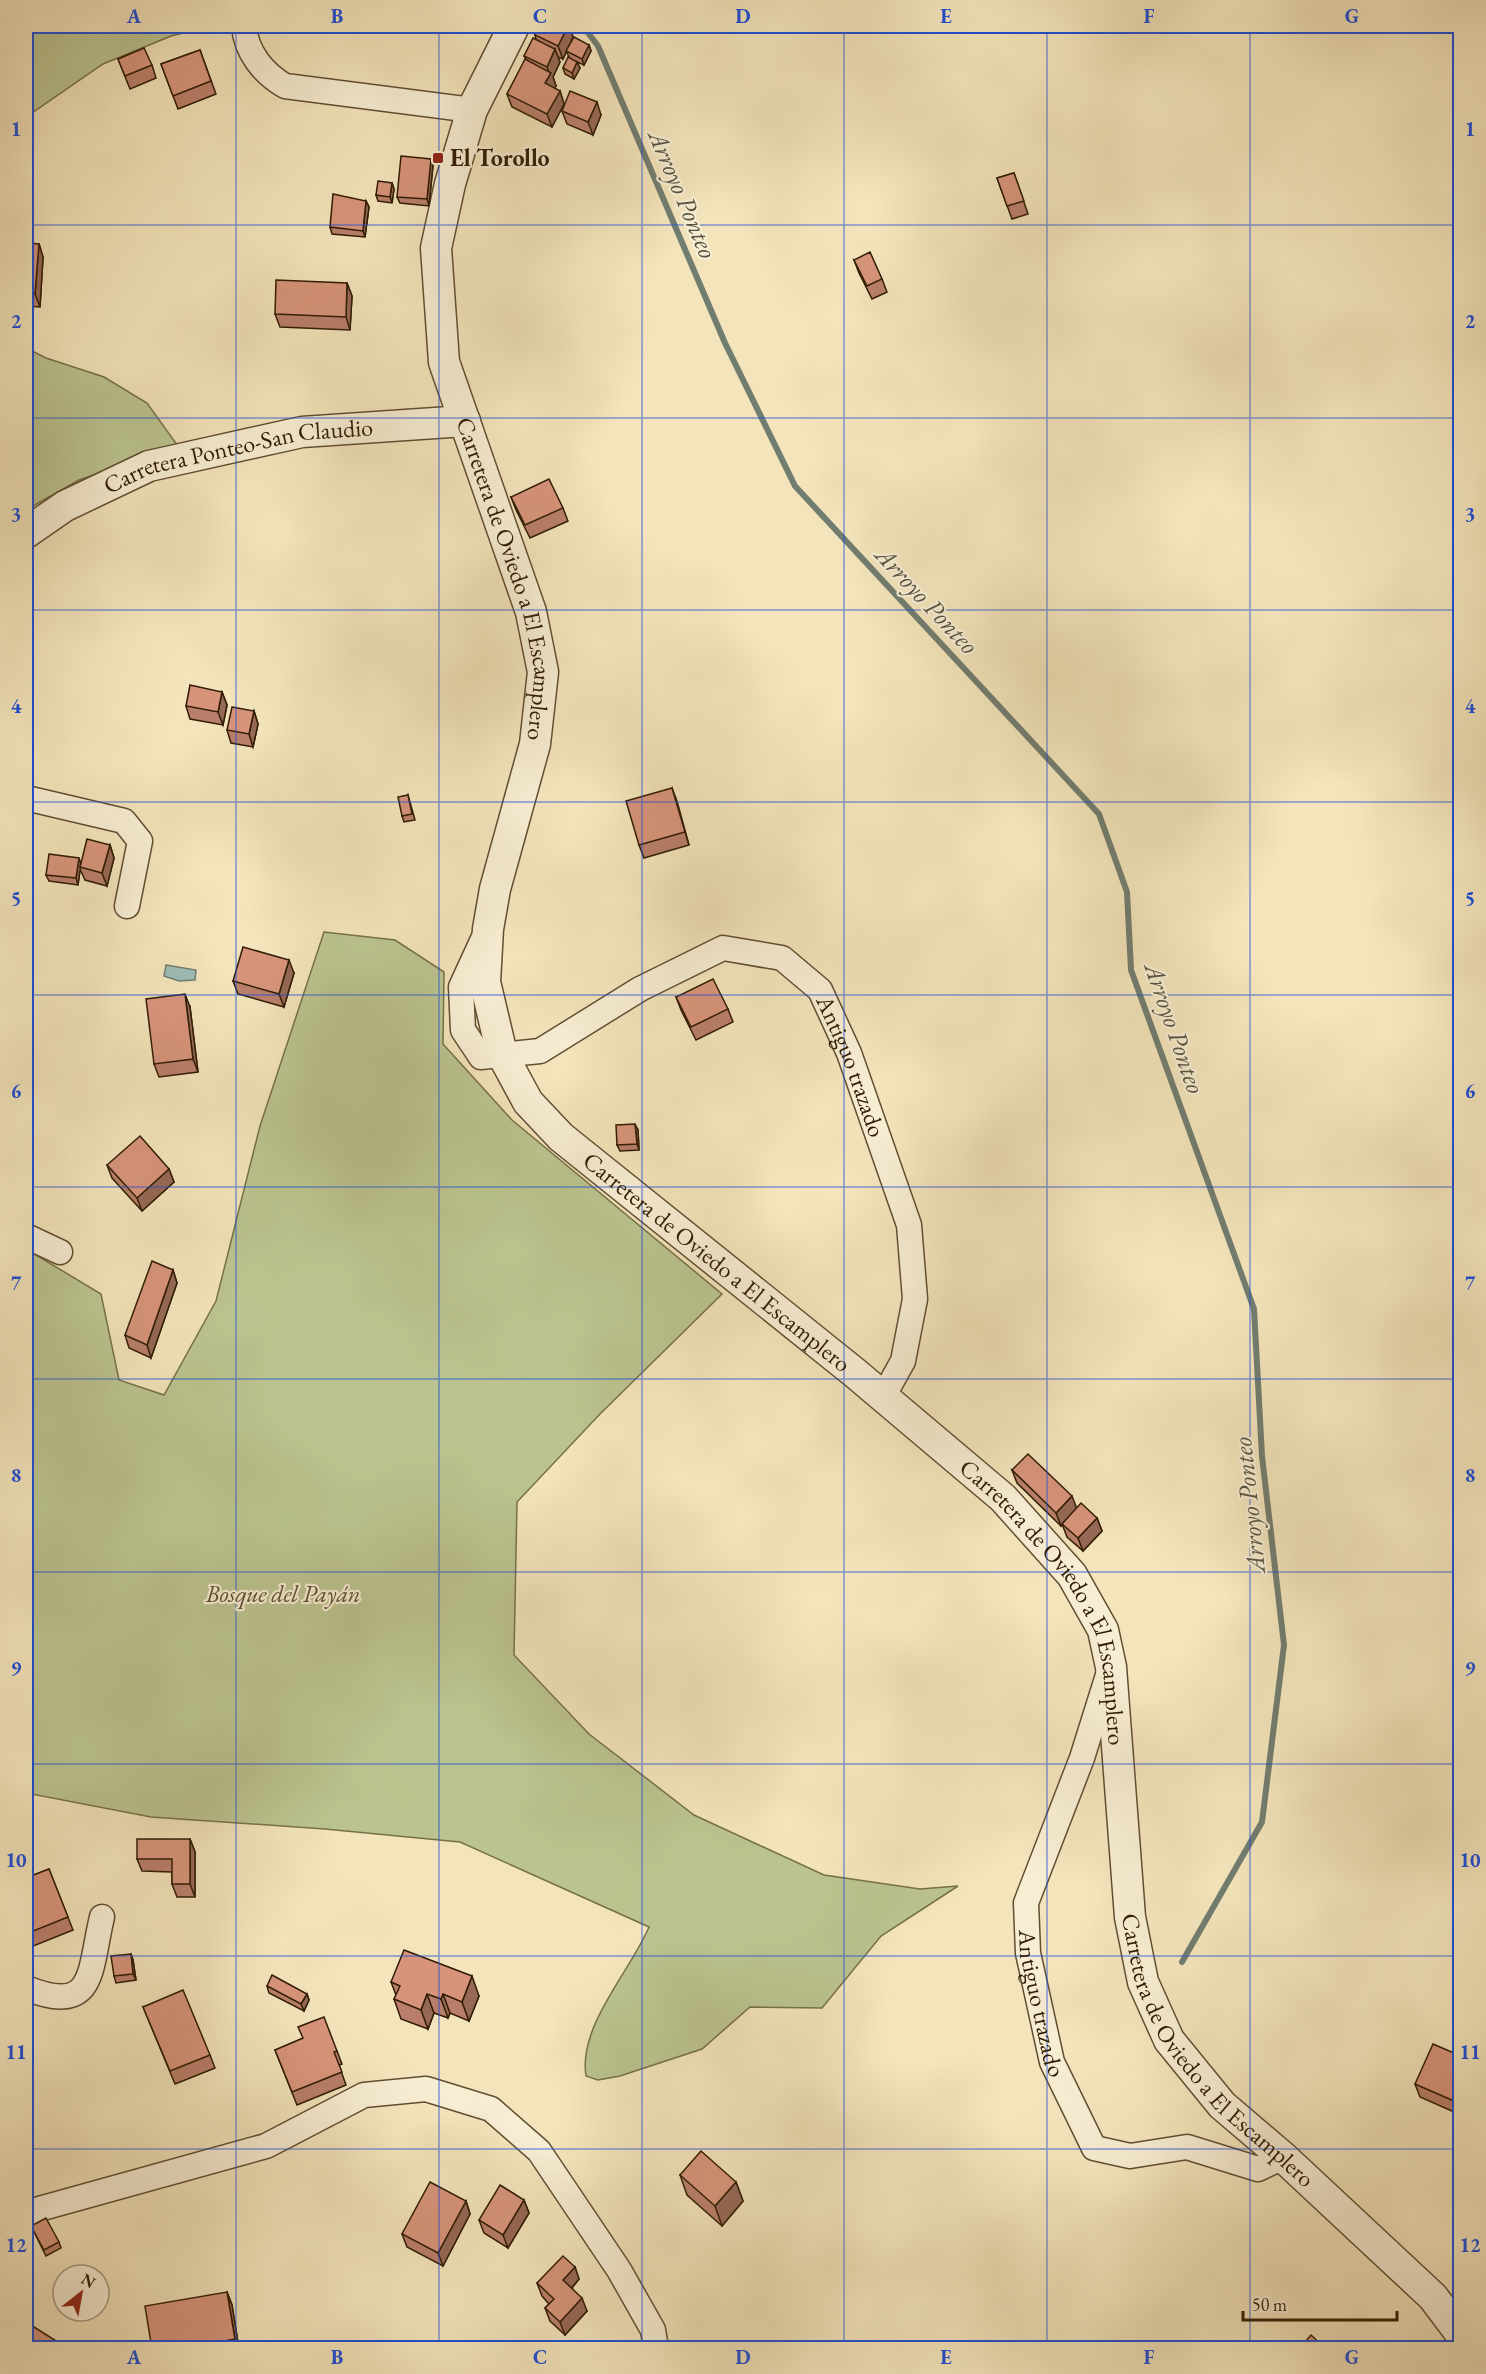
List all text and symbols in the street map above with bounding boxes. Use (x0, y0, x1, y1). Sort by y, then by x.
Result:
text: A (126, 3, 142, 29)
text: B (331, 3, 343, 29)
text: C (533, 3, 547, 29)
text: D (735, 3, 751, 29)
text: E (940, 3, 952, 29)
text: F (1144, 3, 1155, 29)
text: G (1345, 3, 1359, 29)
text: 1 (11, 116, 21, 142)
text: 1 (1465, 116, 1475, 142)
water label: Arroyo Ponteo (640, 123, 725, 264)
place label: El Torollo (450, 142, 549, 173)
marker: El Torollo (431, 151, 445, 165)
text: 2 (11, 308, 22, 334)
text: 2 (1465, 308, 1476, 334)
street label: Carretera Ponteo-San Claudio (98, 411, 374, 500)
street label: Carretera de Oviedo a El Escamplero (449, 413, 559, 742)
text: 3 (11, 501, 21, 527)
text: 3 (1465, 501, 1475, 527)
water label: Arroyo Ponteo (867, 537, 986, 662)
text: 4 (11, 693, 22, 719)
text: 4 (1465, 693, 1476, 719)
text: 5 (11, 885, 21, 911)
text: 5 (1465, 885, 1475, 911)
water label: Arroyo Ponteo (1136, 956, 1213, 1098)
street label: Antiguo trazado (809, 989, 893, 1141)
text: 6 (11, 1078, 22, 1104)
text: 6 (1465, 1078, 1476, 1104)
street label: Carretera de Oviedo a El Escamplero (577, 1145, 858, 1379)
text: 7 (11, 1270, 22, 1296)
text: 7 (1465, 1270, 1476, 1296)
water label: Arroyo Ponteo (1225, 1435, 1273, 1577)
street label: Carretera de Oviedo a El Escamplero (953, 1452, 1133, 1746)
text: 8 (11, 1462, 21, 1488)
text: 8 (1465, 1462, 1475, 1488)
park label: Bosque del Payán (205, 1578, 360, 1610)
text: 9 (11, 1655, 22, 1681)
text: 9 (1465, 1655, 1476, 1681)
text: 10 (5, 1847, 27, 1873)
text: 10 (1459, 1847, 1481, 1873)
street label: Carretera de Oviedo a El Escamplero (1115, 1910, 1322, 2194)
street label: Antiguo trazado (1012, 1928, 1073, 2082)
text: 11 (5, 2039, 27, 2065)
text: 11 (1459, 2039, 1481, 2065)
text: 12 (5, 2232, 27, 2258)
text: 12 (1459, 2232, 1481, 2258)
north arrow (51, 2263, 111, 2323)
text: N (78, 2268, 99, 2293)
scale bar (1243, 2284, 1398, 2322)
text: 50 m (1252, 2293, 1287, 2316)
text: A (126, 2344, 142, 2370)
text: B (331, 2344, 343, 2370)
text: C (533, 2344, 547, 2370)
text: D (735, 2344, 751, 2370)
text: E (940, 2344, 952, 2370)
text: F (1144, 2344, 1155, 2370)
text: G (1345, 2344, 1359, 2370)

